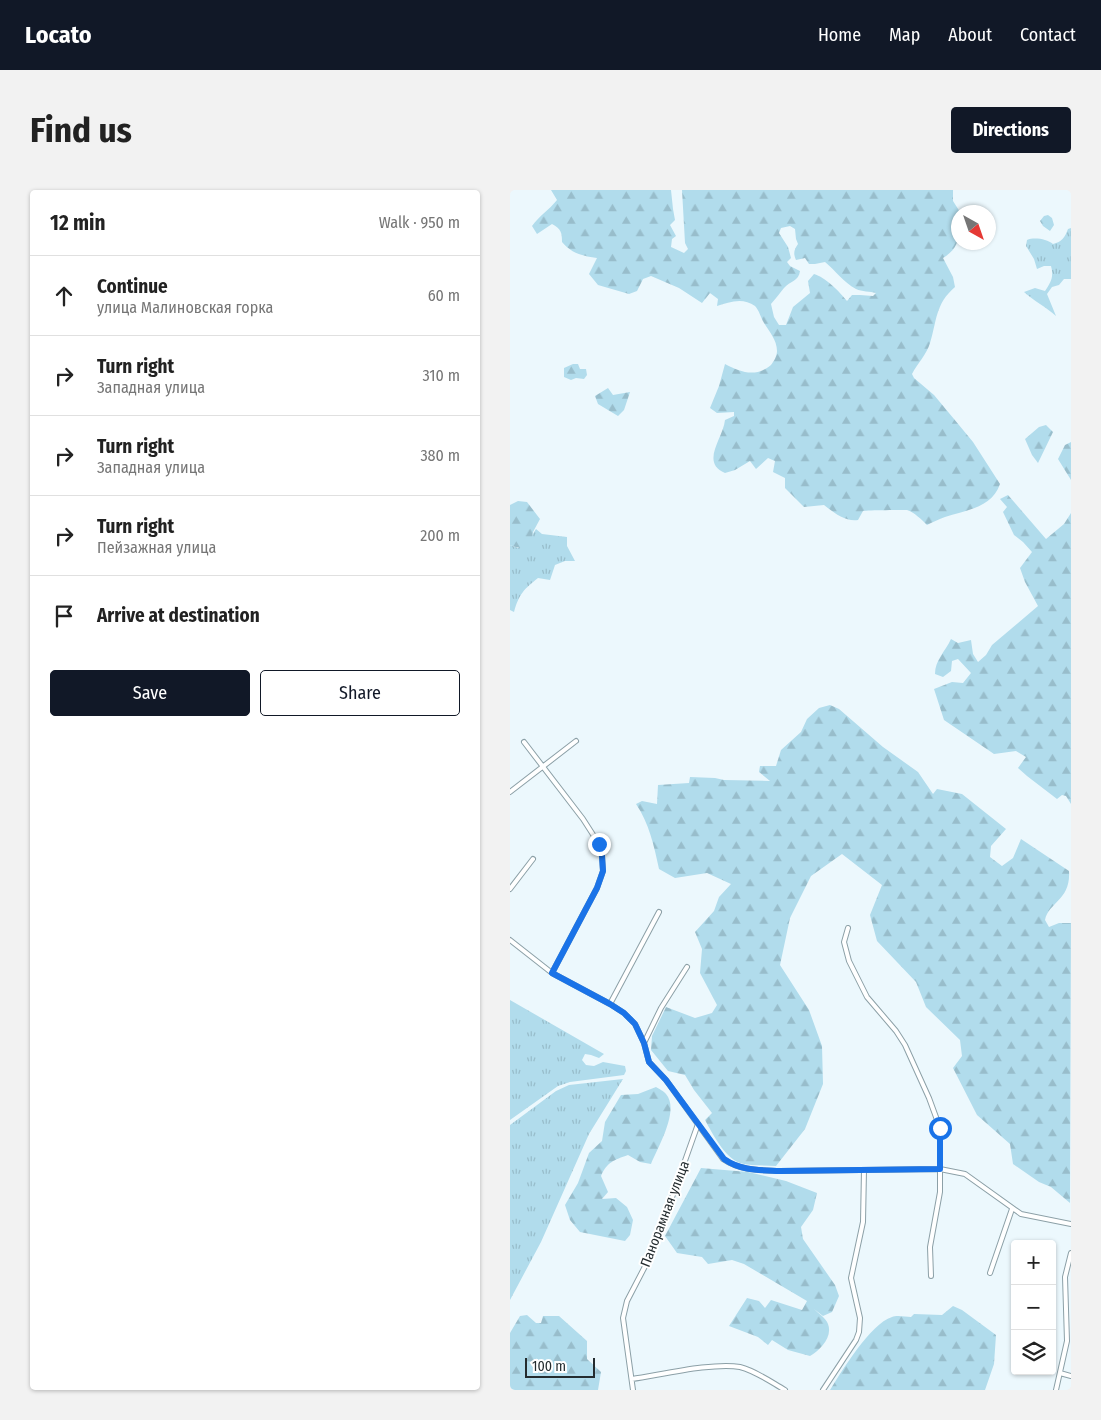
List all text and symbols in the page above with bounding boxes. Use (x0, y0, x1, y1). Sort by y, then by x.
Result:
text: Locato (25, 21, 91, 49)
text: Home (818, 24, 861, 46)
text: Map (889, 24, 920, 46)
text: About (948, 24, 992, 46)
text: Contact (1020, 24, 1076, 46)
button: Directions (951, 107, 1071, 153)
text: Find us (30, 109, 132, 151)
north arrow (951, 205, 996, 250)
text: 12 min (50, 210, 105, 236)
text: Walk · 950 m (379, 213, 460, 232)
text: Continue (97, 275, 168, 298)
icon: ahead (50, 282, 78, 310)
text: 60 m (428, 286, 460, 305)
text: улица Малиновская горка (97, 298, 273, 317)
text: Turn right (97, 355, 174, 378)
icon: right (50, 362, 78, 390)
text: 310 m (423, 366, 460, 385)
text: Западная улица (97, 378, 205, 397)
text: Turn right (97, 435, 174, 458)
icon: right (50, 442, 78, 470)
text: 380 m (420, 446, 460, 465)
text: Западная улица (97, 458, 205, 477)
text: Turn right (97, 515, 174, 538)
icon: right (50, 522, 78, 550)
text: 200 m (420, 526, 460, 545)
text: Пейзажная улица (97, 538, 216, 557)
icon: arrive (50, 602, 78, 630)
text: Arrive at destination (97, 604, 260, 627)
button: Save (50, 670, 250, 716)
button: Share (260, 670, 460, 716)
route end (588, 833, 611, 856)
route start (929, 1117, 952, 1140)
street label: Панорамная улица (637, 1158, 693, 1270)
map controls (1011, 1240, 1056, 1375)
button: + (1011, 1240, 1056, 1285)
button: − (1011, 1285, 1056, 1330)
button: layers (1011, 1330, 1056, 1375)
scale bar (525, 1355, 595, 1378)
text: 100 m (532, 1358, 566, 1375)

